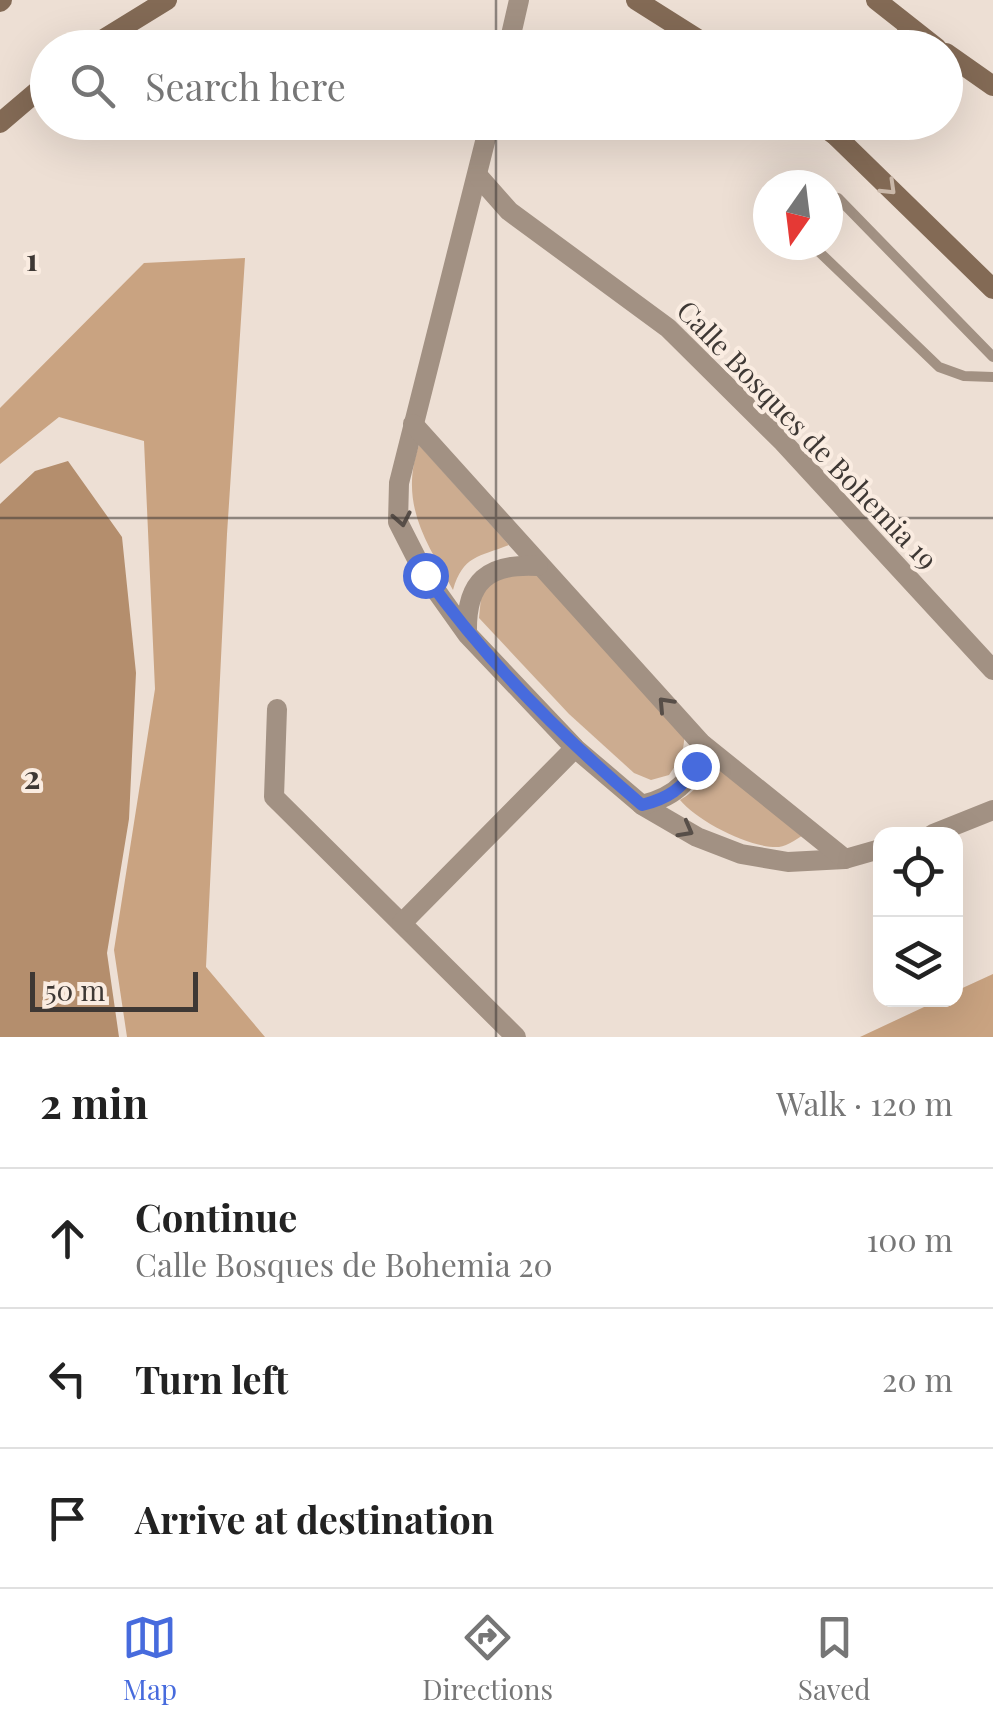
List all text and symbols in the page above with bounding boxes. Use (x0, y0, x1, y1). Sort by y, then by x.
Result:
search box (30, 30, 963, 140)
icon: search (65, 58, 120, 113)
text: Search here (145, 60, 346, 111)
north arrow (753, 170, 843, 260)
one-way arrow (877, 176, 896, 194)
text: 1 (26, 236, 38, 279)
street label: Calle Bosques de Bohemia 19 (670, 292, 946, 576)
one-way arrow (391, 511, 412, 527)
route start (403, 553, 449, 599)
one-way arrow (659, 697, 677, 716)
route end (674, 744, 720, 790)
text: 2 (24, 754, 40, 797)
one-way arrow (676, 818, 694, 838)
map controls (873, 827, 963, 1007)
button: locate (873, 827, 963, 917)
button: layers (873, 917, 963, 1007)
scale bar (30, 967, 198, 1011)
text: 50 m (45, 971, 105, 1008)
text: 2 min (40, 1074, 148, 1130)
text: Walk · 120 m (776, 1081, 953, 1124)
text: Continue (135, 1191, 297, 1242)
icon: ahead (40, 1211, 95, 1266)
text: 100 m (866, 1217, 953, 1260)
text: Calle Bosques de Bohemia 20 (135, 1242, 553, 1285)
icon: left (40, 1351, 95, 1406)
text: Turn left (135, 1353, 288, 1404)
text: 20 m (882, 1357, 953, 1400)
icon: arrive (40, 1491, 95, 1546)
text: Arrive at destination (135, 1493, 494, 1544)
tab: Map (122, 1610, 177, 1707)
tab: Directions (422, 1610, 553, 1707)
tab: Saved (798, 1610, 871, 1707)

